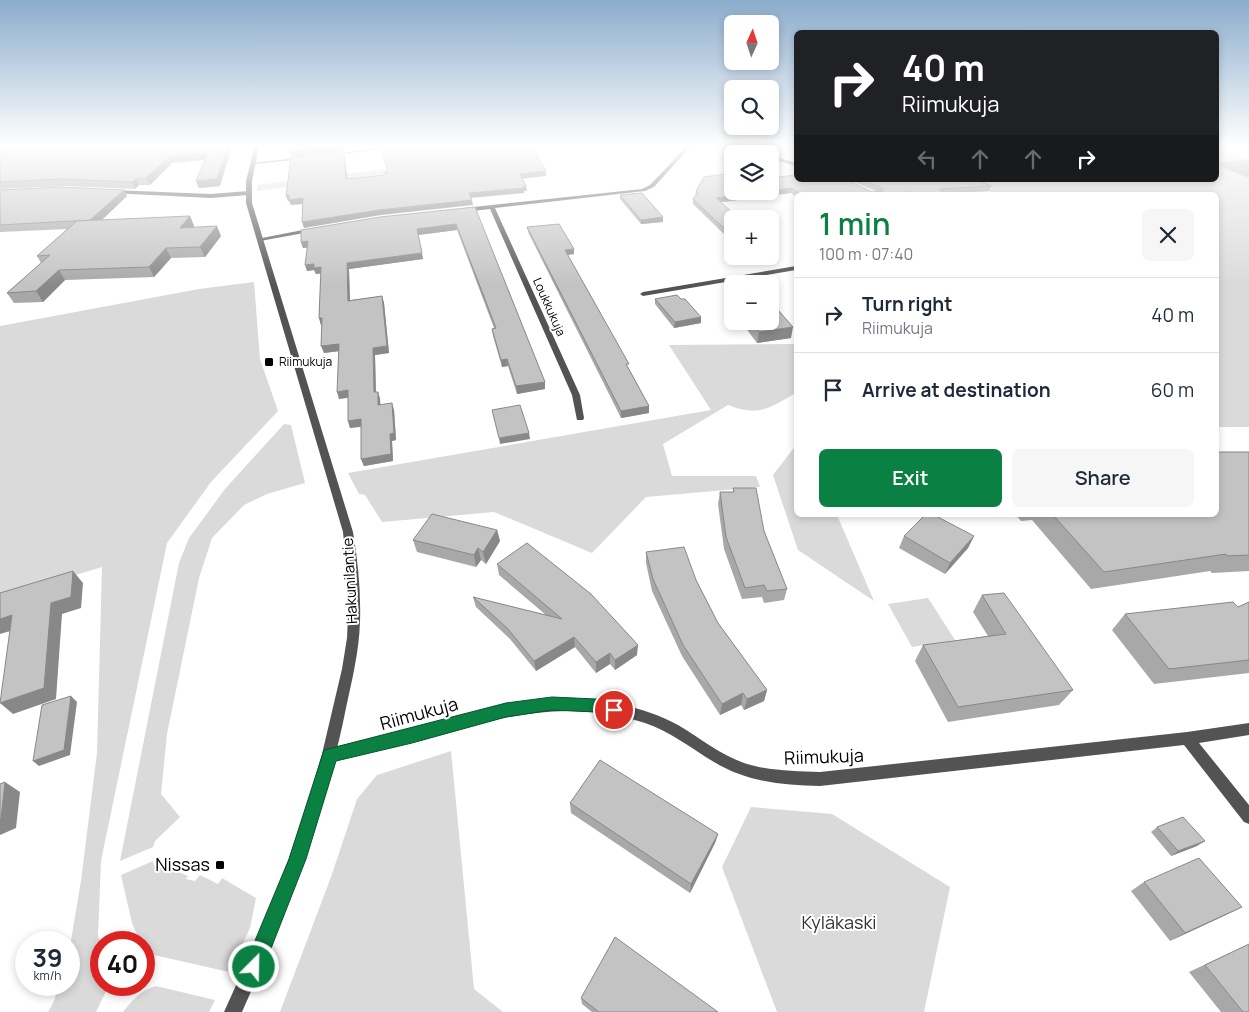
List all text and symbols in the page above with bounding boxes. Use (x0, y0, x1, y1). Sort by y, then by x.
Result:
north arrow (724, 15, 779, 70)
map controls (724, 15, 779, 330)
text: 40 m (902, 44, 985, 92)
icon: right (819, 50, 884, 115)
button: search (724, 80, 779, 135)
text: Riimukuja (902, 89, 1000, 119)
button: layers (724, 145, 779, 200)
icon: left (913, 145, 941, 173)
icon: ahead (966, 145, 994, 173)
icon: ahead (1019, 145, 1047, 173)
icon: right (1072, 145, 1100, 173)
text: 1 min (819, 203, 891, 244)
button: close (1142, 209, 1194, 261)
button: + (724, 210, 779, 265)
text: 100 m · 07:40 (819, 243, 913, 265)
street label: Loukkukuja (529, 275, 570, 339)
button: − (724, 275, 779, 330)
text: Turn right (862, 291, 952, 317)
icon: right (819, 301, 847, 329)
text: 40 m (1151, 302, 1194, 328)
text: Riimukuja (862, 317, 933, 339)
place label: Riimukuja (279, 353, 332, 370)
marker: Riimukuja (263, 356, 275, 368)
icon: arrive (819, 376, 847, 404)
text: Arrive at destination (862, 377, 1051, 403)
text: 60 m (1151, 377, 1194, 403)
button: Exit (819, 449, 1002, 507)
button: Share (1012, 449, 1194, 507)
street label: Hakunilantie (337, 537, 362, 625)
pin (593, 689, 635, 731)
street label: Riimukuja (377, 691, 460, 735)
icon: arrive (600, 696, 628, 724)
street label: Riimukuja (784, 743, 864, 769)
place label: Nissas (155, 852, 210, 876)
marker: Nissas (214, 859, 226, 871)
park label: Kyläkaski (801, 910, 877, 934)
speed limit sign: 40 (90, 931, 155, 996)
text: 39 (32, 940, 63, 975)
position arrow (227, 940, 279, 992)
text: km/h (34, 967, 61, 984)

